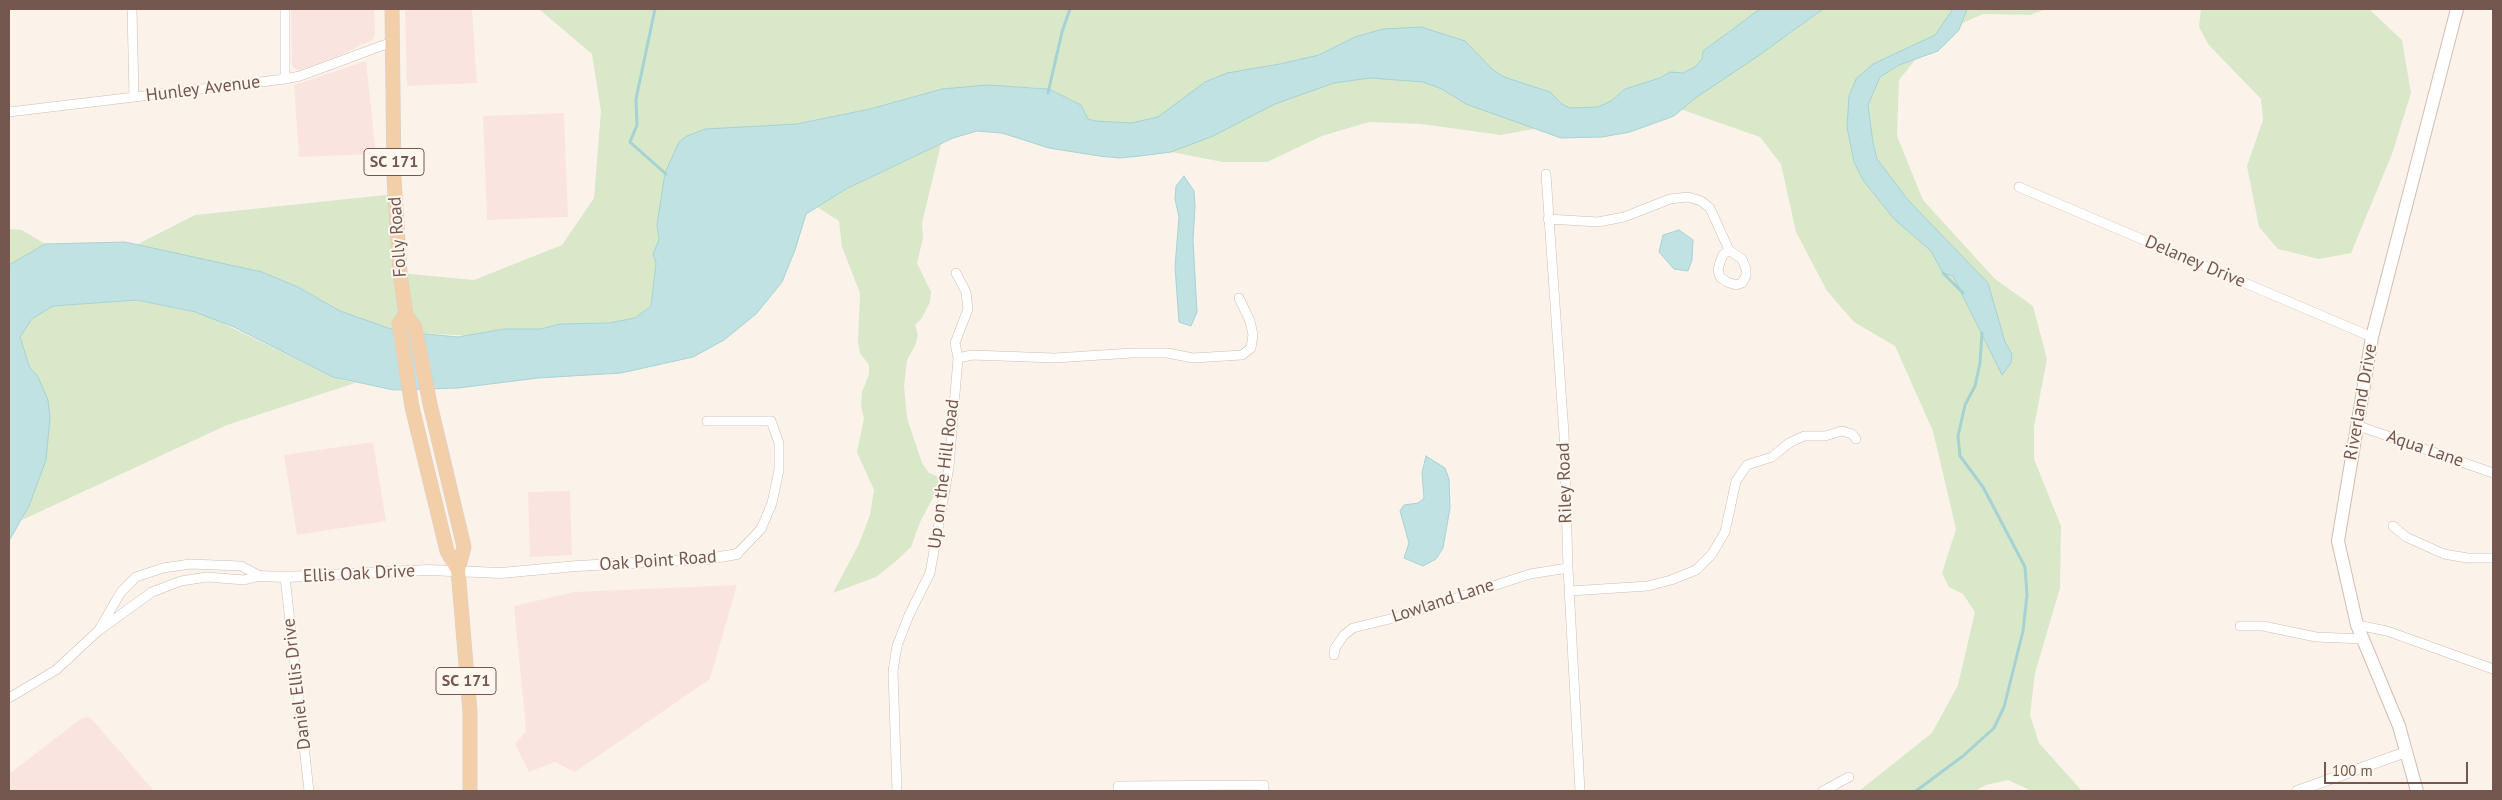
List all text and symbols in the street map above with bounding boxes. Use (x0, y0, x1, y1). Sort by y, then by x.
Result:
street label: Hunley Avenue (145, 71, 261, 107)
road number: SC 171 (364, 148, 424, 176)
street label: Folly Road (384, 196, 412, 278)
street label: Delaney Drive (2141, 231, 2249, 293)
street label: Riverland Drive (2340, 342, 2382, 462)
street label: Up on the Hill Road (924, 398, 964, 550)
street label: Aqua Lane (2384, 426, 2466, 472)
street label: Riley Road (1553, 442, 1577, 524)
street label: Oak Point Road (599, 546, 717, 576)
street label: Ellis Oak Drive (302, 560, 416, 588)
street label: Lowland Lane (1389, 574, 1497, 628)
street label: Daniel Ellis Drive (278, 617, 316, 751)
road number: SC 171 (436, 668, 496, 694)
scale bar (2327, 752, 2471, 784)
text: 100 m (2332, 761, 2373, 780)

